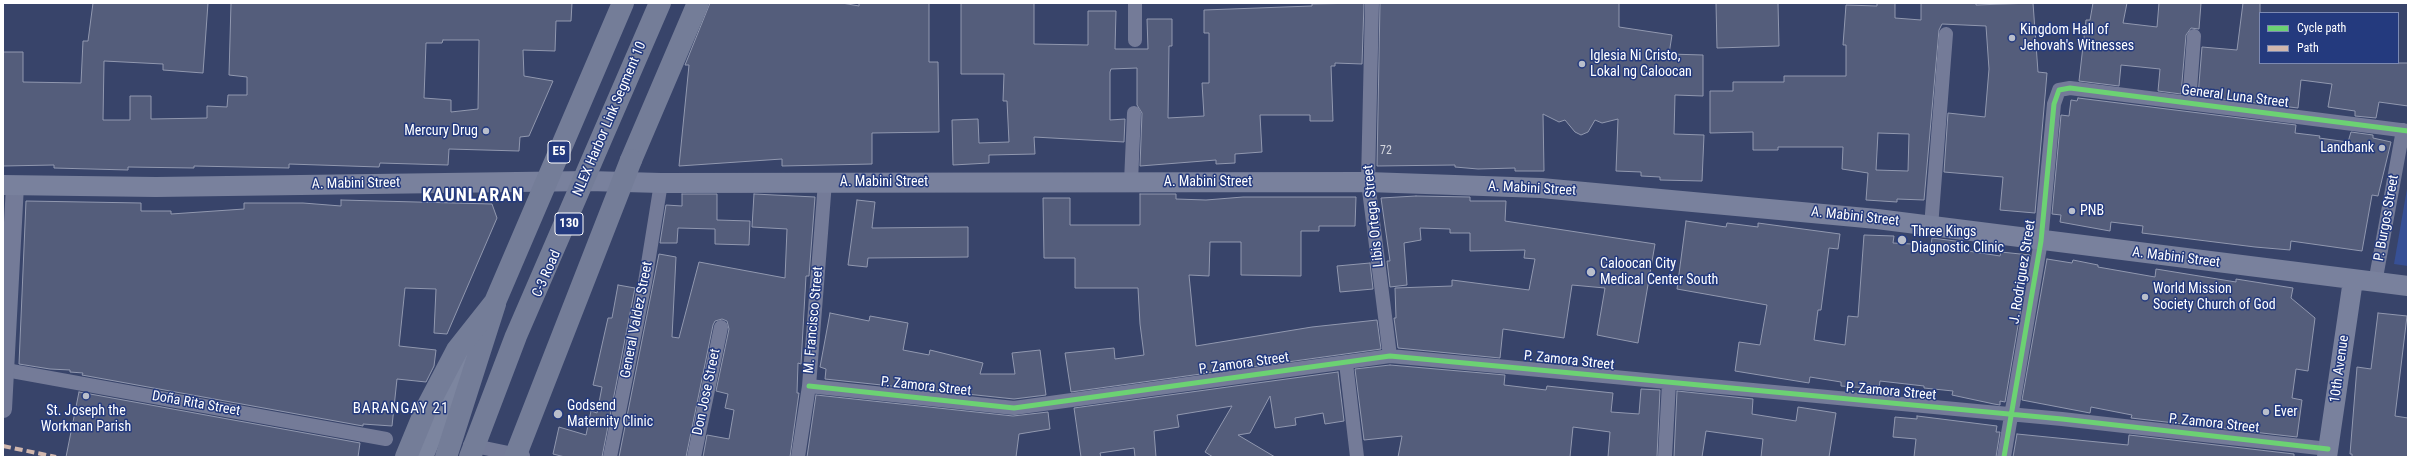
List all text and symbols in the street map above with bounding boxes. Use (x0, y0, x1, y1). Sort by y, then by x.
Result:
legend (2259, 12, 2399, 64)
text: Cycle path (2297, 21, 2346, 35)
place label: Kingdom Hall of Jehovah's Witnesses (2020, 22, 2134, 54)
marker: Kingdom Hall of Jehovah's Witnesses (2007, 33, 2017, 43)
street label: NLEX Harbor Link Segment 10 (570, 39, 650, 199)
text: Path (2297, 41, 2319, 55)
place label: Iglesia Ni Cristo, Lokal ng Caloocan (1590, 48, 1692, 80)
marker: Iglesia Ni Cristo, Lokal ng Caloocan (1577, 59, 1587, 69)
street label: General Luna Street (2180, 82, 2290, 112)
place label: Mercury Drug (404, 123, 478, 139)
marker: Mercury Drug (481, 126, 491, 136)
place label: Landbank (2320, 140, 2374, 156)
road number: E5 (548, 141, 570, 163)
marker: Landbank (2377, 143, 2387, 153)
house number: 72 (1380, 144, 1392, 158)
street label: Libis Ortega Street (1360, 164, 1388, 268)
street label: A. Mabini Street (840, 174, 928, 190)
street label: A. Mabini Street (1164, 174, 1252, 190)
street label: P. Burgos Street (2371, 174, 2403, 262)
street label: A. Mabini Street (312, 175, 400, 193)
street label: A. Mabini Street (1487, 178, 1577, 200)
district label: KAUNLARAN (422, 185, 524, 207)
place label: PNB (2080, 203, 2104, 219)
street label: A. Mabini Street (1810, 204, 1900, 230)
marker: PNB (2067, 206, 2077, 216)
road number: 130 (555, 213, 583, 235)
street label: J. Rodriguez Street (2006, 219, 2040, 325)
place label: Three Kings Diagnostic Clinic (1911, 224, 2004, 256)
marker: Three Kings Diagnostic Clinic (1896, 234, 1908, 246)
street label: A. Mabini Street (2131, 244, 2221, 272)
street label: C-3 Road (529, 248, 565, 300)
place label: Caloocan City Medical Center South (1600, 256, 1718, 288)
street label: General Valdez Street (617, 260, 657, 380)
street label: M. Francisco Street (801, 266, 827, 374)
marker: Caloocan City Medical Center South (1585, 266, 1597, 278)
place label: World Mission Society Church of God (2153, 281, 2276, 314)
marker: World Mission Society Church of God (2140, 292, 2150, 302)
street label: 10th Avenue (2327, 334, 2353, 404)
street label: Don Jose Street (690, 347, 724, 437)
street label: P. Zamora Street (1523, 348, 1615, 374)
street label: P. Zamora Street (1198, 349, 1290, 379)
street label: P. Zamora Street (880, 374, 972, 400)
street label: P. Zamora Street (1845, 380, 1937, 404)
street label: Doña Rita Street (151, 388, 241, 420)
marker: St. Joseph the Workman Parish (81, 391, 91, 401)
place label: Godsend Maternity Clinic (567, 398, 653, 430)
district label: BARANGAY 21 (353, 400, 449, 418)
place label: St. Joseph the Workman Parish (41, 403, 131, 436)
place label: Ever (2274, 404, 2298, 420)
marker: Ever (2261, 407, 2271, 417)
marker: Godsend Maternity Clinic (552, 408, 564, 420)
street label: P. Zamora Street (2168, 411, 2260, 437)

